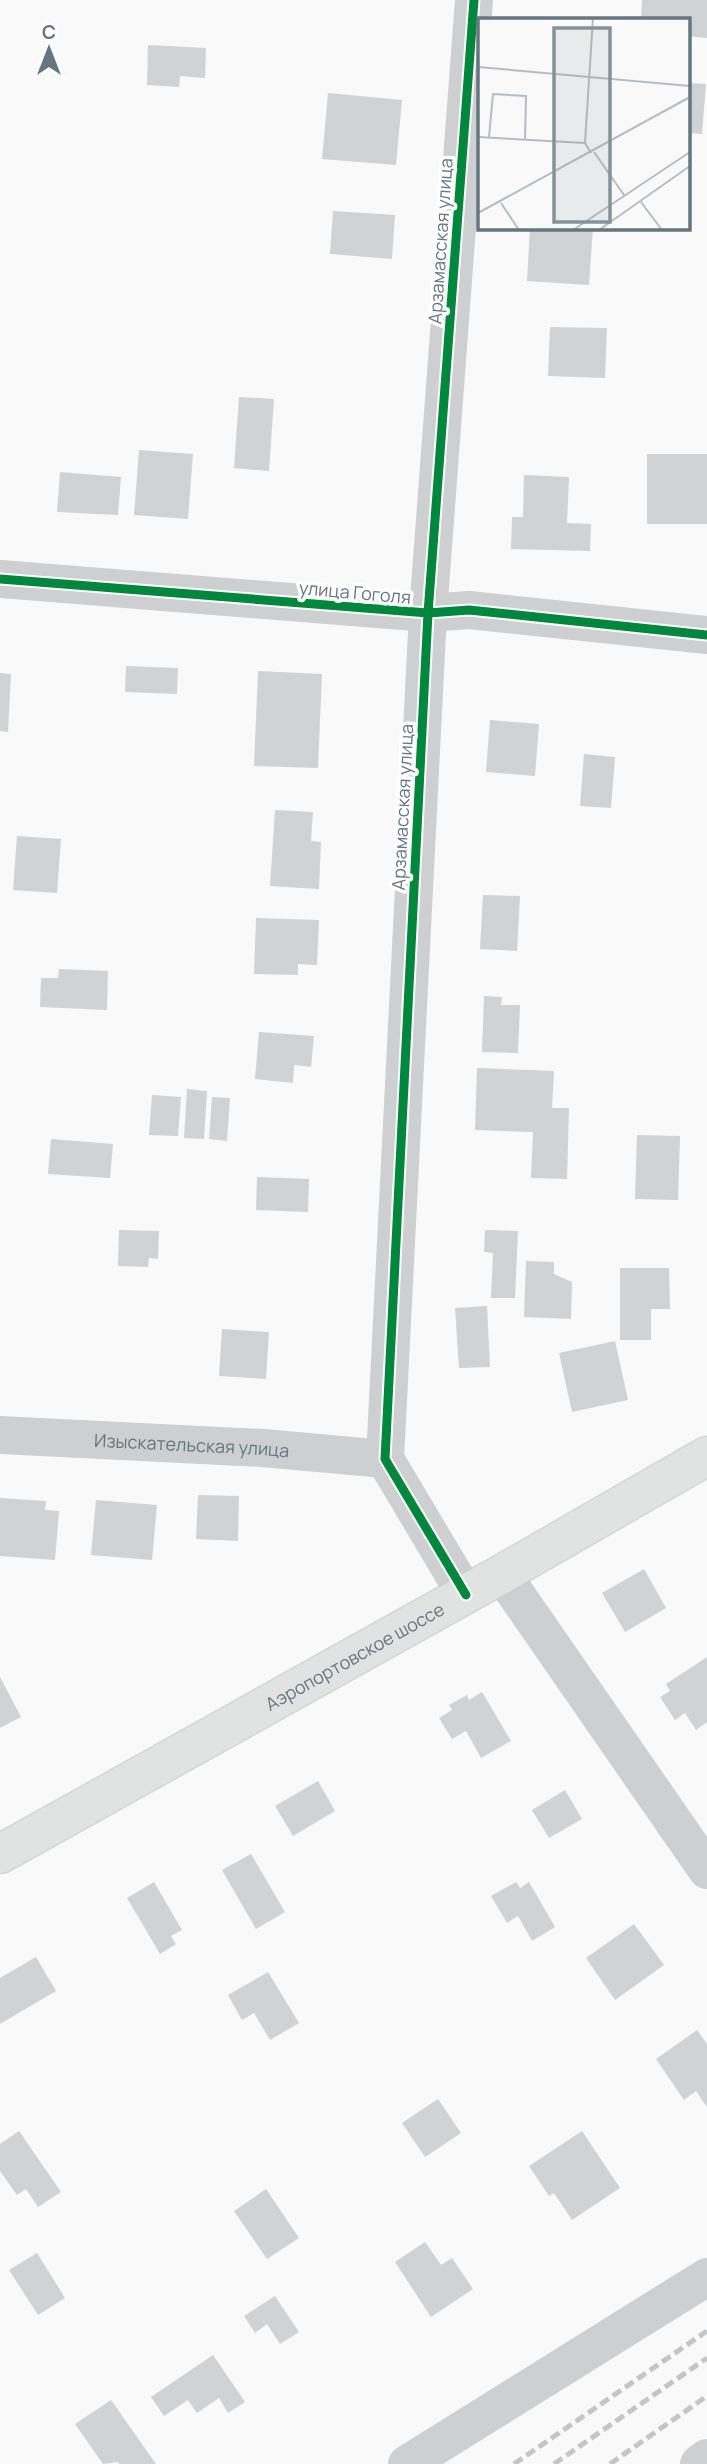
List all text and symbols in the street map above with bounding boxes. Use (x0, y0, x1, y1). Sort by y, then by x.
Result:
north arrow (14, 14, 84, 84)
inset map (478, 18, 690, 229)
text: С (42, 19, 56, 45)
street label: Арзамасская улица (422, 157, 458, 325)
street label: улица Гоголя (298, 575, 412, 609)
street label: Арзамасская улица (386, 723, 418, 891)
street label: Изыскательская улица (94, 1428, 290, 1462)
street label: Аэропортовское шоссе (261, 1597, 448, 1716)

